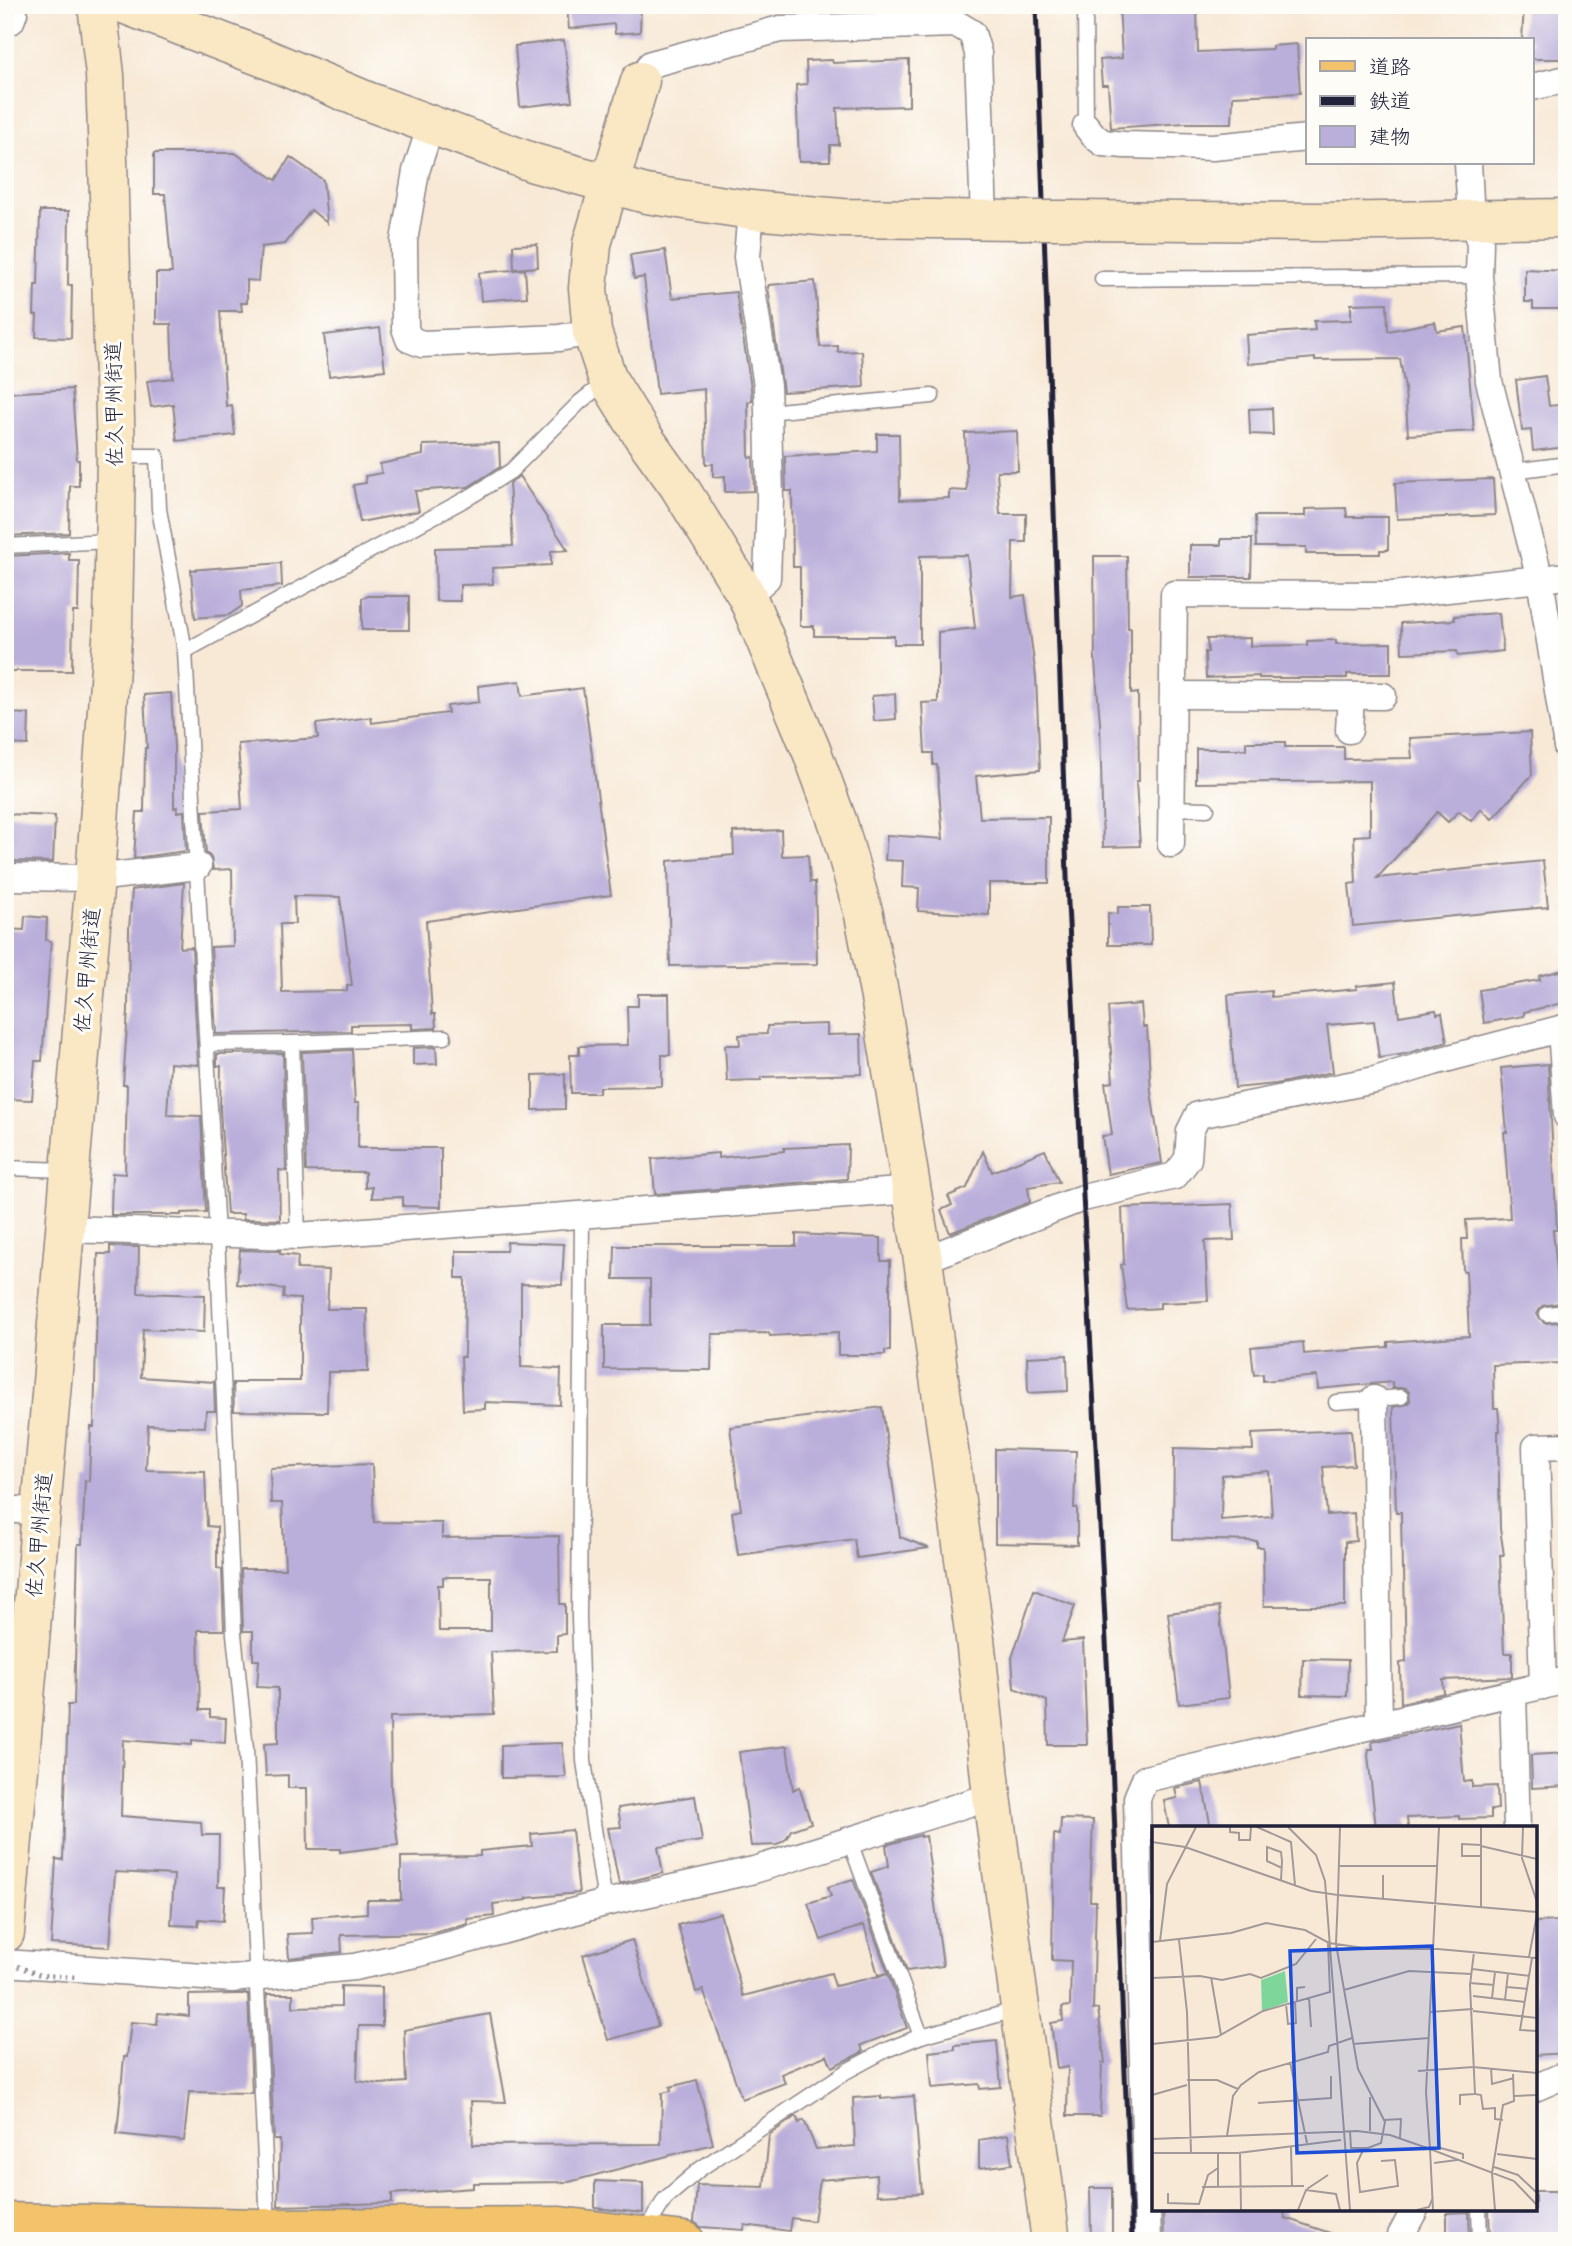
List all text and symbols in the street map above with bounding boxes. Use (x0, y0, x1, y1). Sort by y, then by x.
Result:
legend (1306, 38, 1534, 164)
text: 道路 (1369, 53, 1411, 82)
text: 鉄道 (1369, 87, 1411, 116)
text: 建物 (1369, 123, 1411, 152)
street label: 佐久甲州街道 (99, 341, 130, 467)
street label: 佐久甲州街道 (68, 906, 107, 1034)
street label: 佐久甲州街道 (20, 1471, 59, 1599)
inset map (1152, 1826, 1537, 2211)

